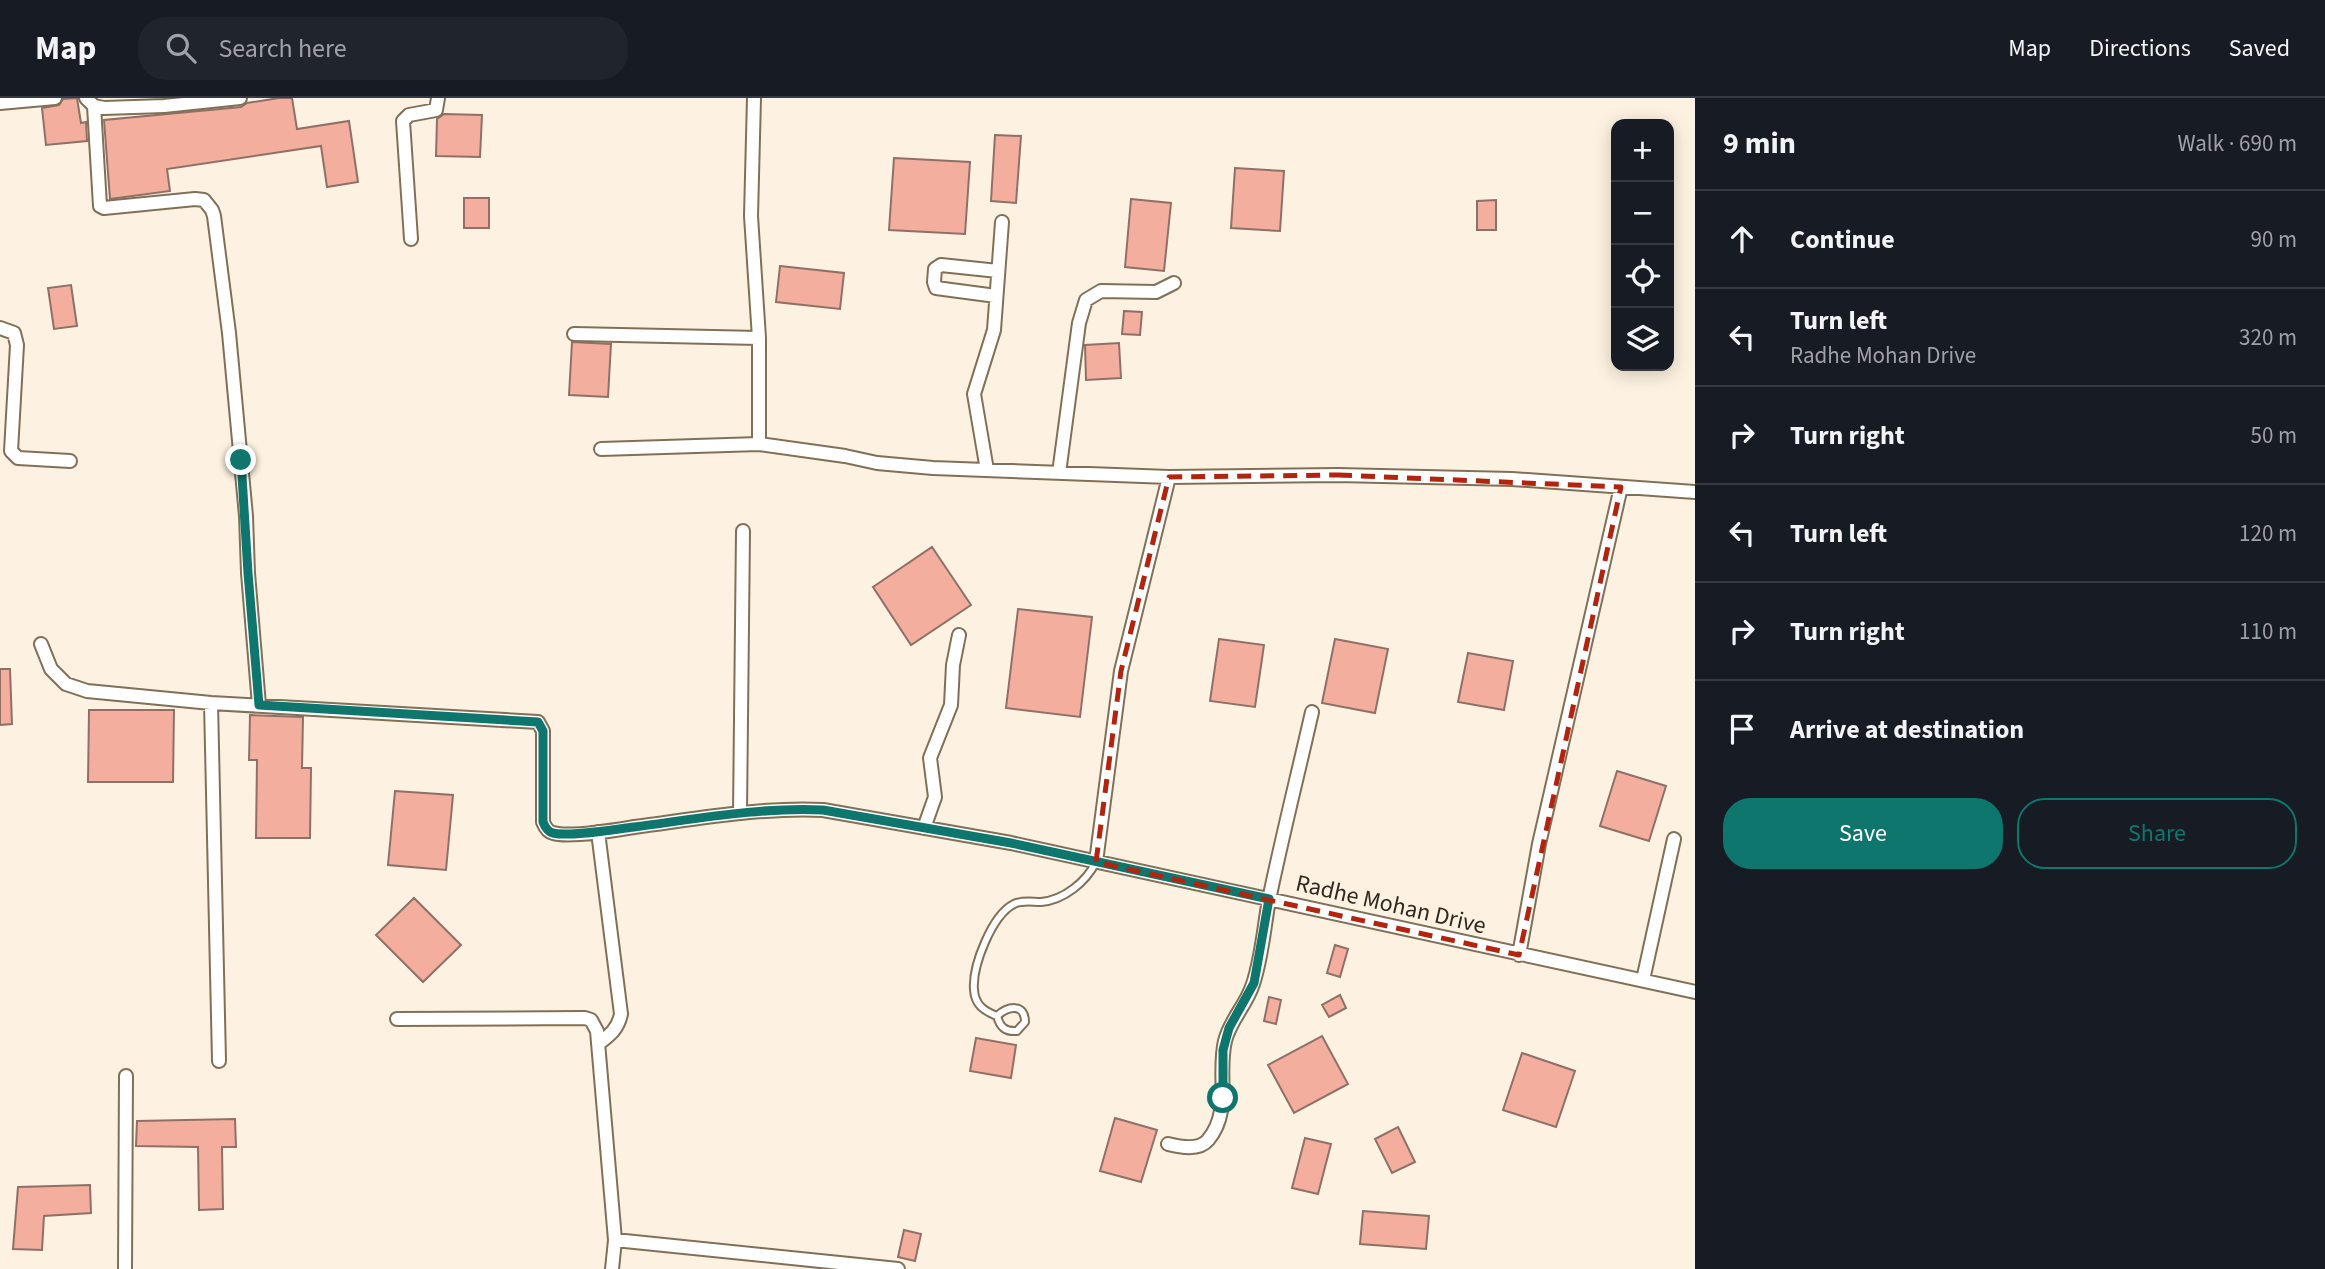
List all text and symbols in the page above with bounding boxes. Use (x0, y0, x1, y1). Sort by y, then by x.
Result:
search box (138, 17, 628, 80)
text: Map (35, 25, 96, 72)
icon: search (162, 29, 200, 67)
text: Search here (218, 30, 347, 67)
text: Map (2008, 31, 2051, 66)
text: Directions (2089, 31, 2191, 66)
text: Saved (2229, 31, 2290, 66)
map controls (1611, 119, 1674, 371)
button: + (1611, 119, 1674, 182)
text: 9 min (1723, 122, 1796, 165)
text: Walk · 690 m (2178, 127, 2297, 160)
button: − (1611, 182, 1674, 245)
icon: ahead (1723, 220, 1761, 258)
text: Continue (1790, 221, 1895, 258)
text: 90 m (2250, 223, 2297, 256)
button: locate (1611, 245, 1674, 308)
text: Turn left (1790, 302, 1887, 339)
button: layers (1611, 308, 1674, 371)
icon: left (1723, 318, 1761, 356)
text: 320 m (2239, 321, 2297, 354)
text: Radhe Mohan Drive (1790, 339, 1976, 372)
icon: right (1723, 416, 1761, 454)
text: Turn right (1790, 417, 1905, 454)
text: 50 m (2250, 419, 2297, 452)
route end (225, 444, 256, 475)
icon: left (1723, 514, 1761, 552)
text: Turn left (1790, 515, 1887, 552)
text: 120 m (2239, 517, 2297, 550)
icon: right (1723, 612, 1761, 650)
text: Turn right (1790, 613, 1905, 650)
text: 110 m (2239, 615, 2297, 648)
icon: arrive (1723, 710, 1761, 748)
text: Arrive at destination (1790, 711, 2024, 748)
button: Save (1723, 798, 2003, 869)
button: Share (2017, 798, 2297, 869)
street label: Radhe Mohan Drive (1292, 866, 1489, 943)
route start (1207, 1082, 1238, 1113)

